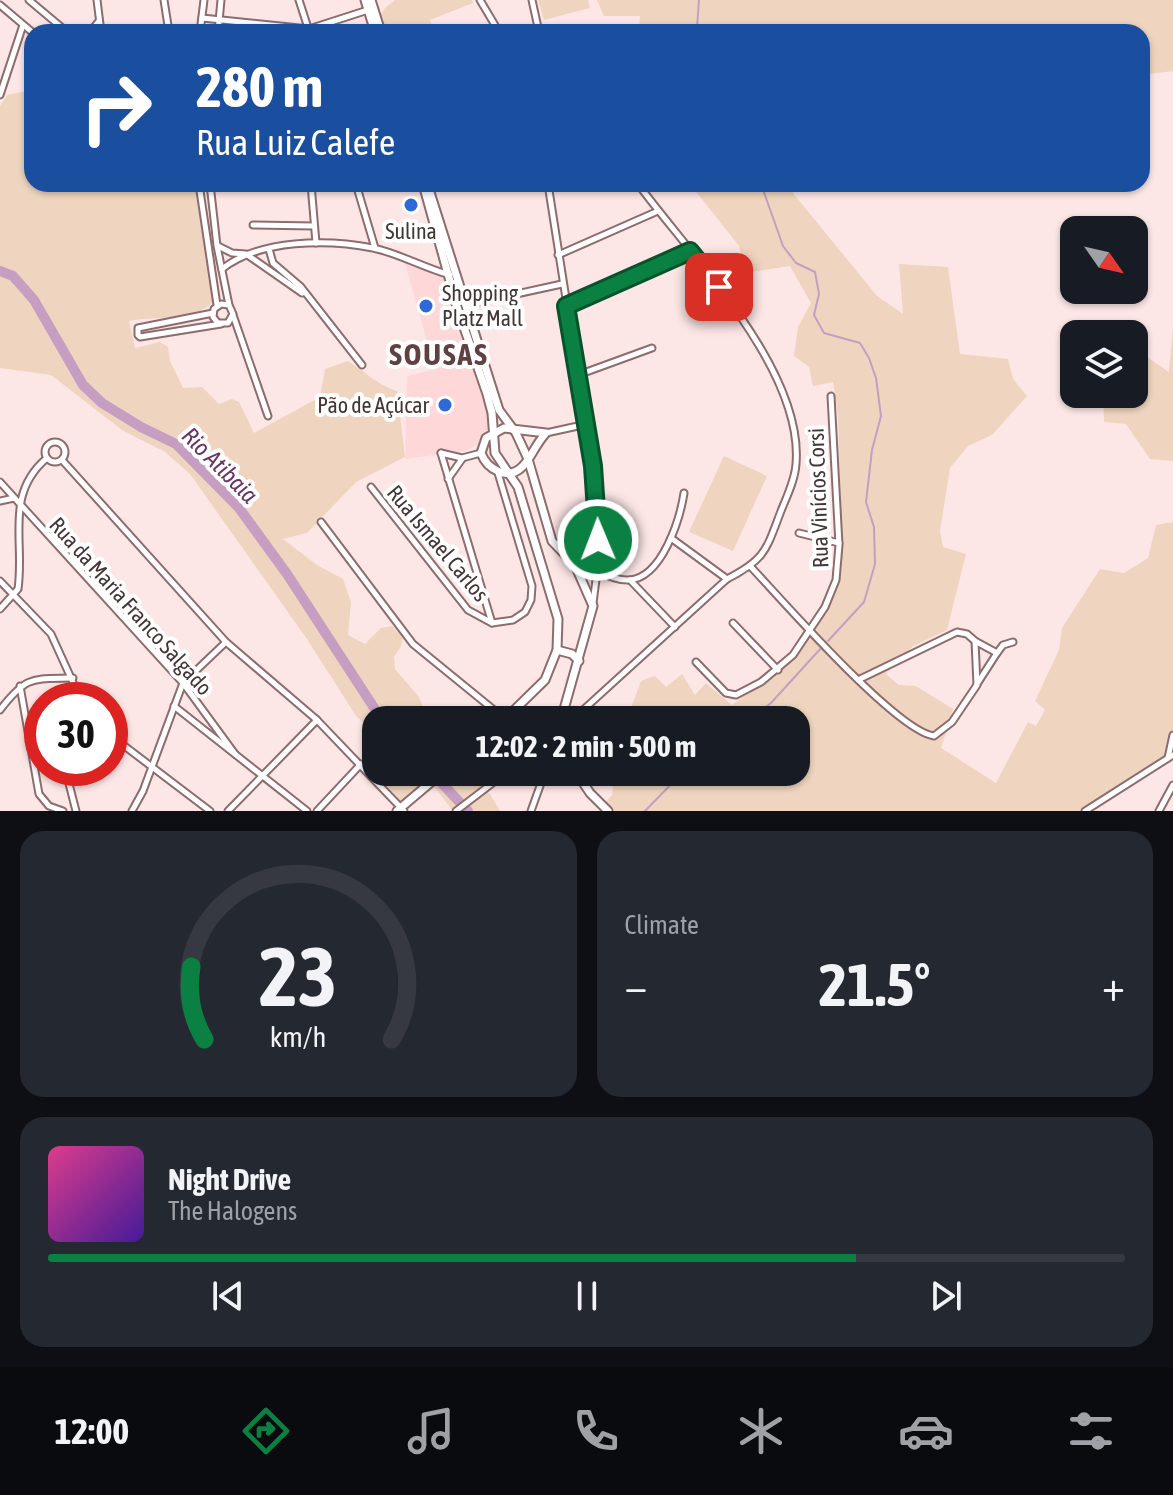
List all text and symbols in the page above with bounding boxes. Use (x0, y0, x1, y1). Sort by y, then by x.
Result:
text: 280 m (196, 55, 323, 119)
icon: right (64, 56, 168, 160)
text: Rua Luiz Calefe (196, 121, 395, 163)
marker: Sulina (402, 196, 420, 214)
north arrow (1060, 216, 1148, 304)
map controls (1060, 216, 1148, 408)
place label: Sulina (385, 218, 437, 244)
pin (685, 253, 753, 321)
icon: arrive (697, 265, 741, 309)
place label: Shopping Platz Mall (442, 280, 523, 331)
marker: Shopping Platz Mall (417, 297, 435, 315)
button: layers (1060, 320, 1148, 408)
district label: SOUSAS (389, 337, 489, 371)
place label: Pão de Açúcar (317, 392, 430, 418)
marker: Pão de Açúcar (436, 396, 454, 414)
water label: Rio Atibaia (177, 422, 263, 508)
street label: Rua Vinícios Corsi (803, 427, 833, 569)
street label: Rua Ismael Carlos (382, 480, 494, 606)
position arrow (556, 498, 640, 582)
street label: Rua da Maria Franco Salgado (44, 512, 218, 700)
speed limit sign: 30 (24, 682, 128, 786)
text: 12:02 · 2 min · 500 m (476, 729, 696, 763)
text: Climate (625, 910, 699, 940)
text: 23 (259, 928, 337, 1024)
text: 21.5° (819, 950, 931, 1019)
text: − (625, 960, 647, 1010)
text: + (1102, 960, 1125, 1010)
text: km/h (270, 1020, 327, 1053)
text: Night Drive (168, 1162, 291, 1196)
text: The Halogens (168, 1196, 297, 1226)
icon: previous (206, 1274, 250, 1318)
icon: pause (565, 1274, 609, 1318)
icon: next (924, 1274, 968, 1318)
icon: directions (238, 1403, 294, 1459)
icon: music (403, 1403, 459, 1459)
icon: phone (568, 1403, 624, 1459)
icon: climate (733, 1403, 789, 1459)
icon: car (898, 1403, 954, 1459)
icon: filters (1063, 1403, 1119, 1459)
text: 12:00 (54, 1410, 129, 1452)

